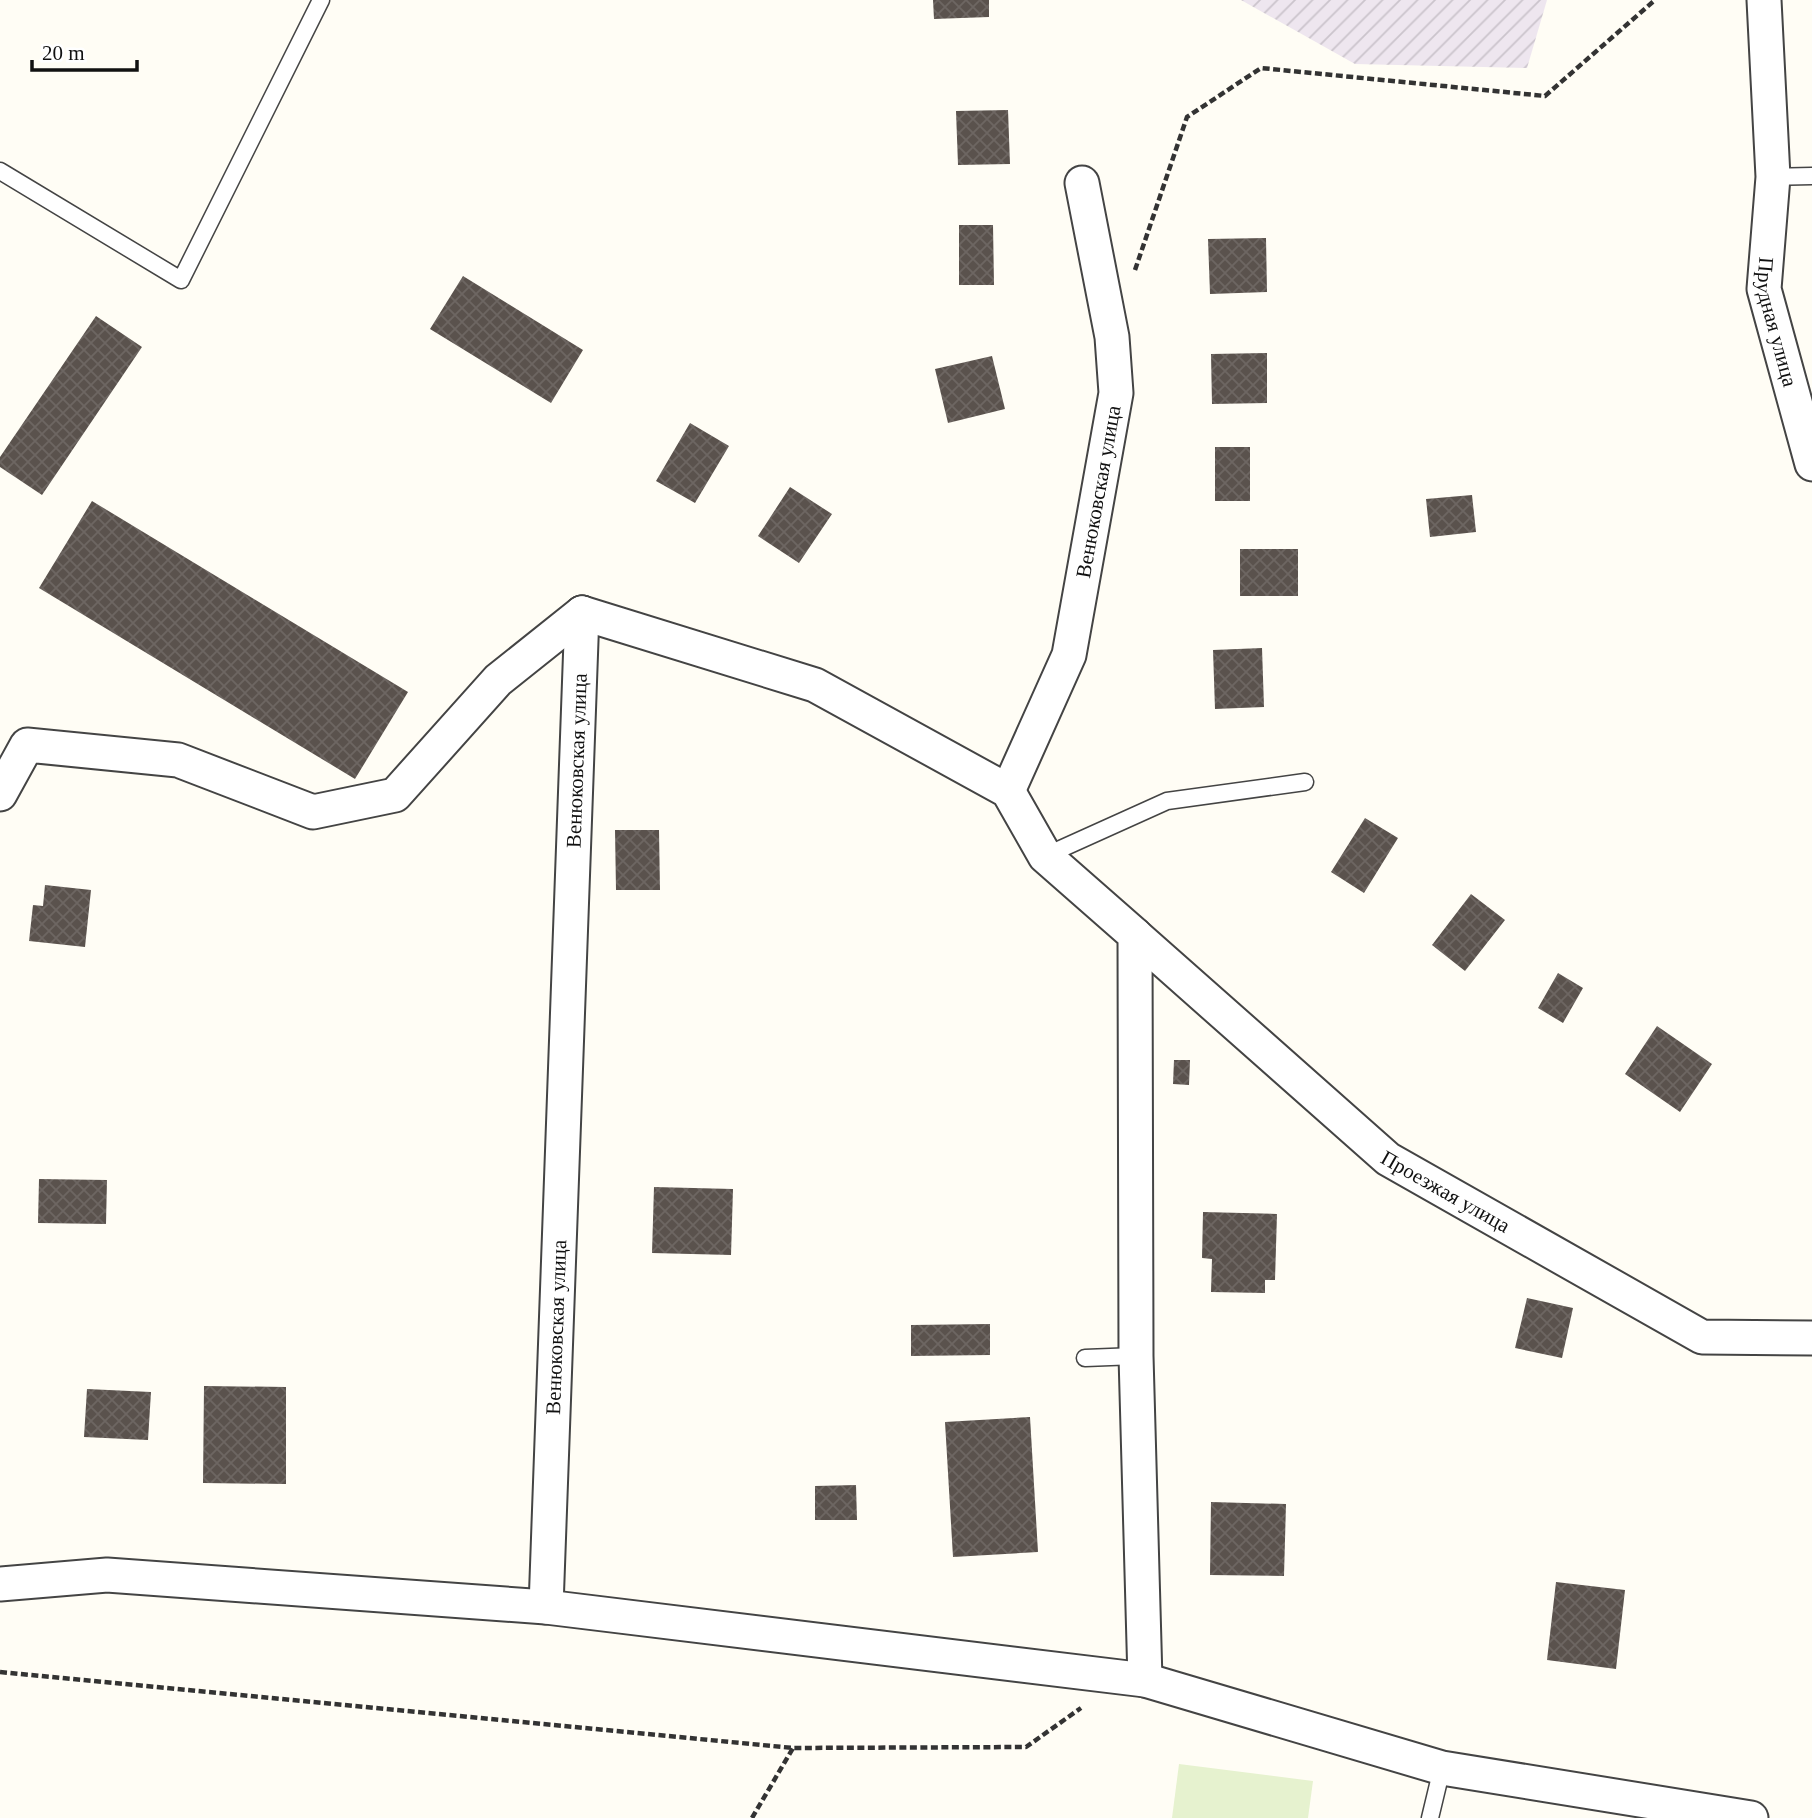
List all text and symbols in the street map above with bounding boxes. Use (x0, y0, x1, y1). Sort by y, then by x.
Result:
scale bar (32, 28, 136, 72)
text: 20 m (42, 41, 85, 65)
street label: Прудная улица (1752, 256, 1802, 390)
street label: Венюковская улица (1071, 403, 1126, 580)
street label: Венюковская улица (561, 672, 592, 848)
street label: Проезжая улица (1377, 1145, 1515, 1238)
street label: Венюковская улица (541, 1239, 571, 1415)

